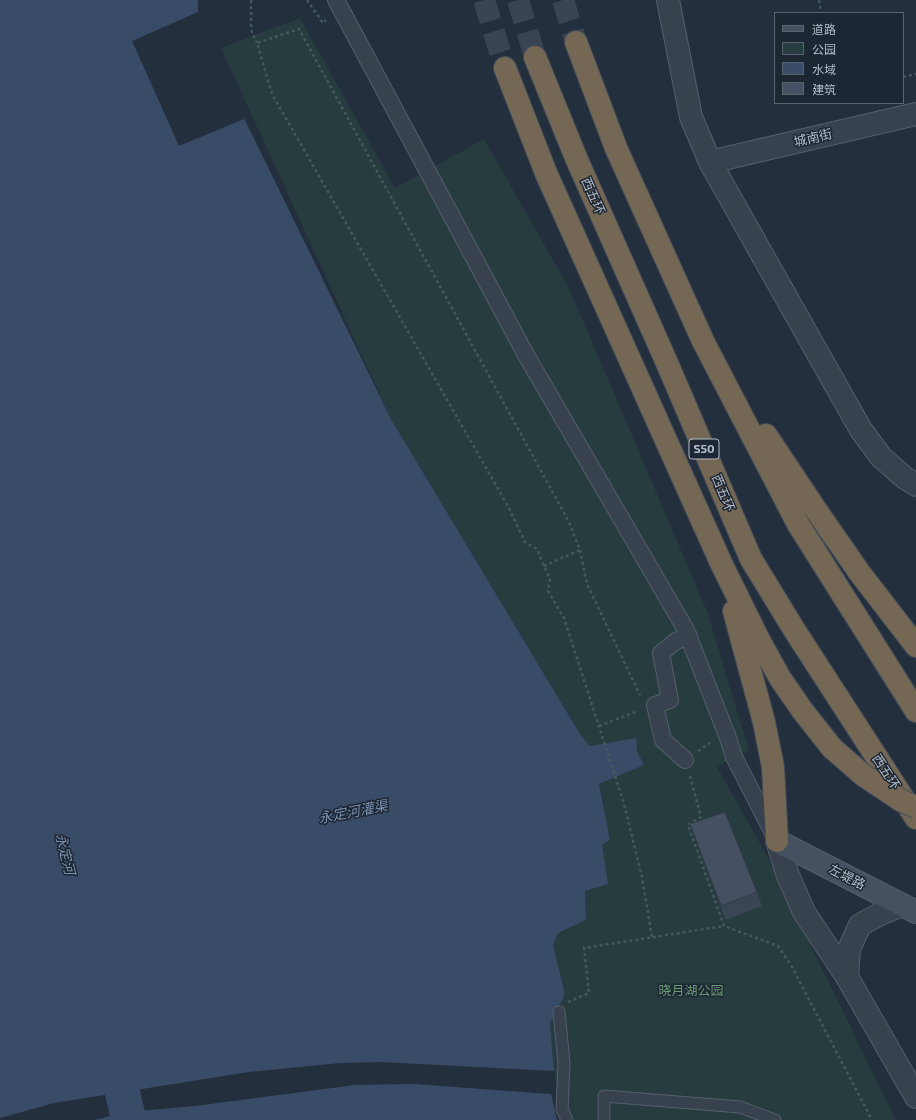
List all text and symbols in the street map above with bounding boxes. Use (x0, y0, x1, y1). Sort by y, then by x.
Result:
legend (774, 12, 904, 104)
text: 道路 (812, 22, 836, 36)
text: 公园 (812, 42, 836, 56)
text: 水域 (812, 62, 836, 76)
text: 建筑 (812, 82, 836, 96)
street label: 城南街 (792, 126, 834, 150)
street label: 西五环 (578, 175, 608, 217)
road number: S50 (689, 439, 719, 459)
street label: 西五环 (708, 472, 738, 514)
street label: 西五环 (869, 751, 903, 793)
water label: 永定河灌渠 (317, 797, 389, 827)
water label: 永定河 (52, 832, 78, 876)
street label: 左堤路 (826, 861, 868, 893)
park label: 晓月湖公园 (659, 983, 723, 999)

